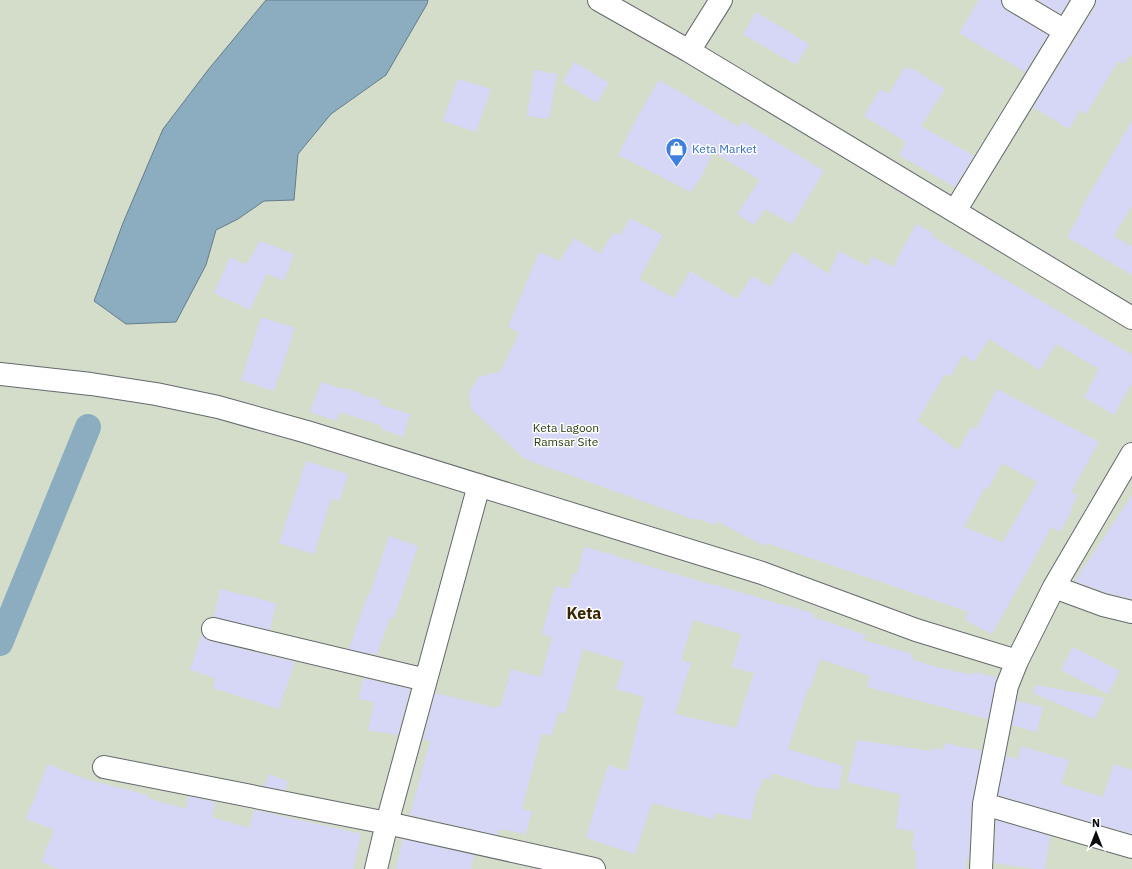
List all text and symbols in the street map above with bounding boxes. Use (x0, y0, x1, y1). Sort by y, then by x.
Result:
shop icon: Keta Market (663, 136, 689, 169)
place label: Keta Market (692, 141, 757, 156)
park label: Keta Lagoon Ramsar Site (533, 420, 599, 449)
district label: Keta (567, 603, 601, 623)
north arrow (1076, 813, 1116, 853)
text: N (1092, 816, 1100, 830)

